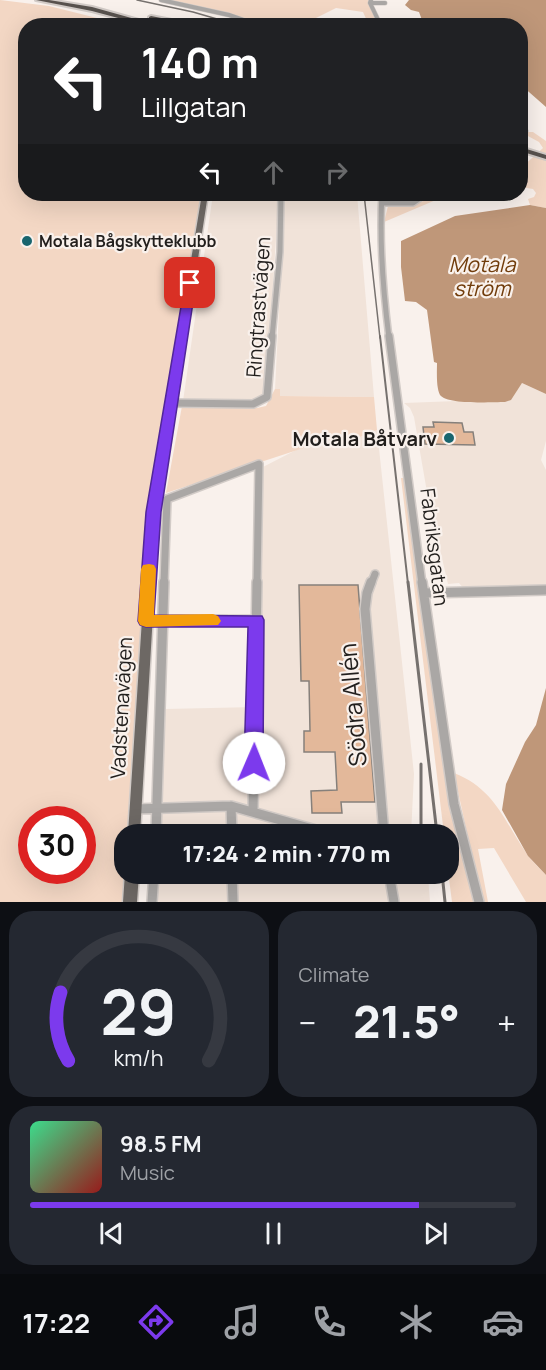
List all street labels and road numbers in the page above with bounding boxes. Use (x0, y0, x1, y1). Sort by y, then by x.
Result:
street label: Ringtrastvägen (240, 236, 276, 378)
street label: Fabriksgatan (414, 486, 456, 608)
street label: Vadstenavägen (104, 636, 138, 780)
street label: Södra Allén (330, 642, 374, 768)

